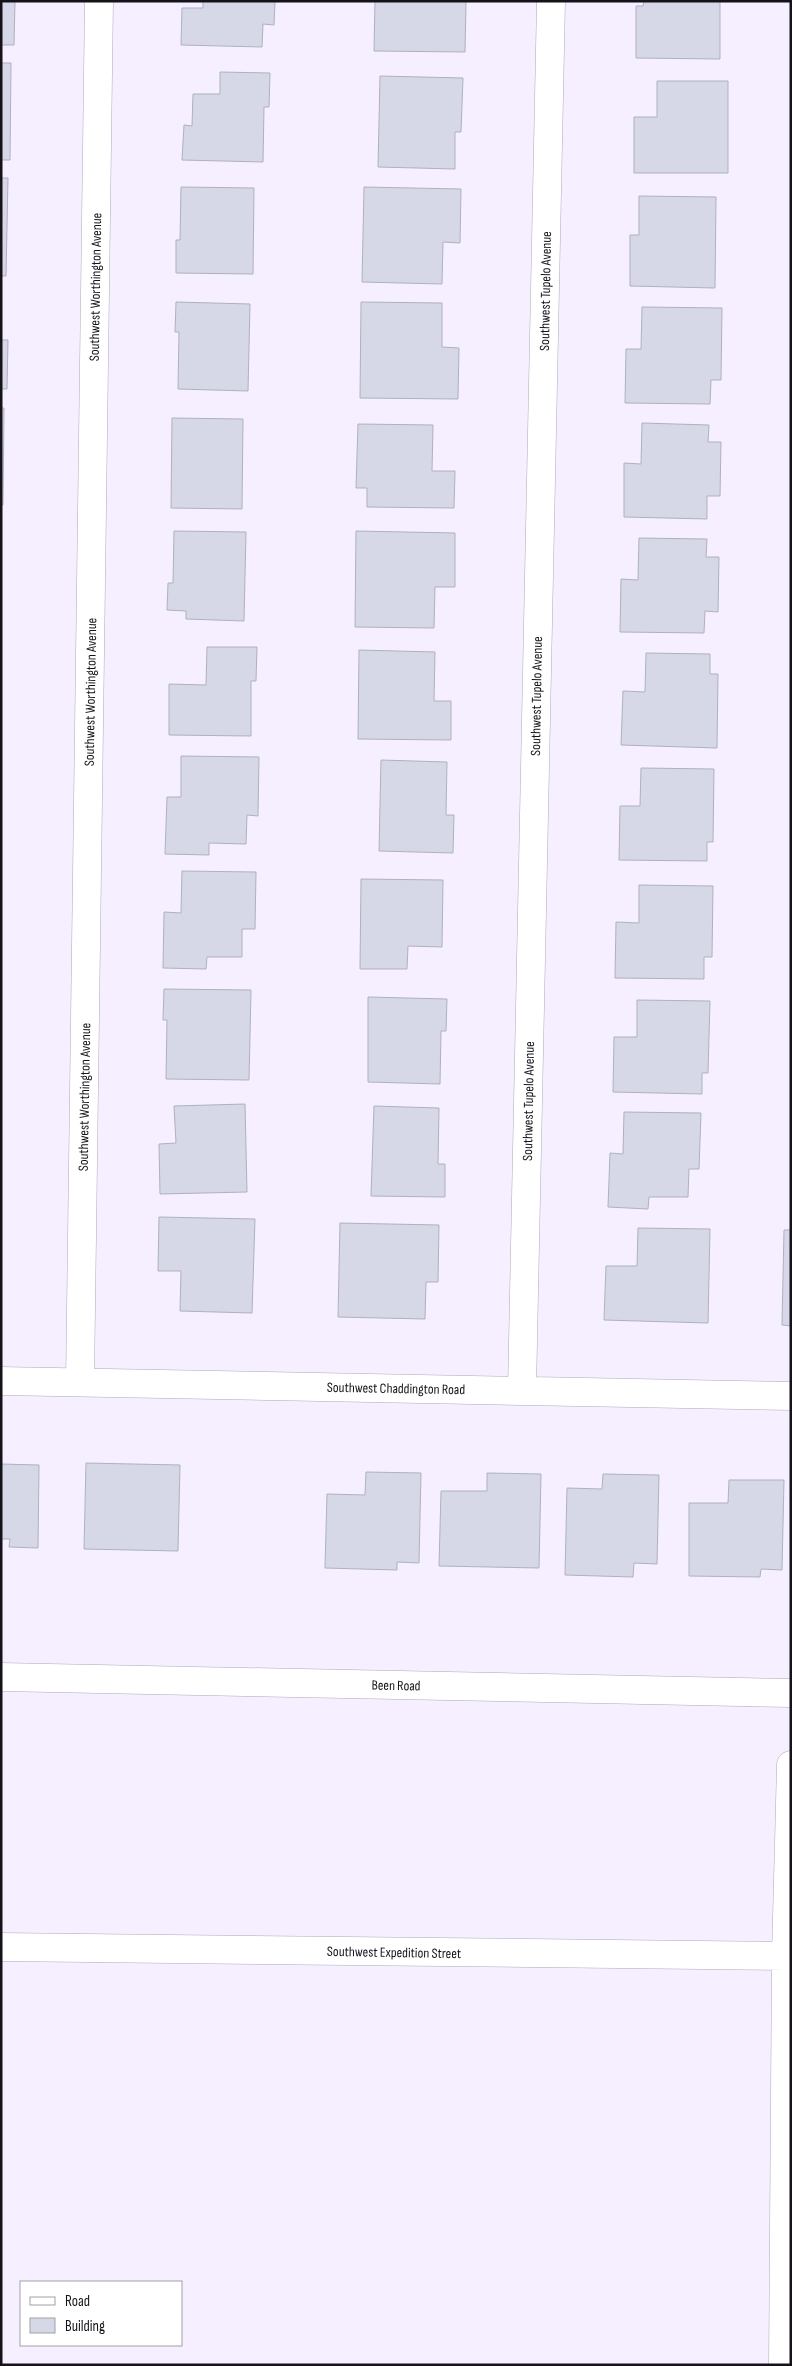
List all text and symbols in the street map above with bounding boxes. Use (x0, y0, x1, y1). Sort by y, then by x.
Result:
street label: Southwest Worthington Avenue (86, 213, 105, 361)
street label: Southwest Tupelo Avenue (536, 231, 555, 351)
street label: Southwest Worthington Avenue (81, 618, 100, 766)
street label: Southwest Tupelo Avenue (527, 636, 546, 756)
street label: Southwest Worthington Avenue (75, 1023, 94, 1171)
street label: Southwest Tupelo Avenue (519, 1041, 538, 1161)
street label: Southwest Chaddington Road (327, 1379, 465, 1398)
street label: Been Road (371, 1677, 421, 1694)
street label: Southwest Expedition Street (327, 1943, 461, 1962)
legend (20, 2281, 182, 2346)
text: Road (65, 2292, 90, 2311)
text: Building (65, 2317, 105, 2336)

